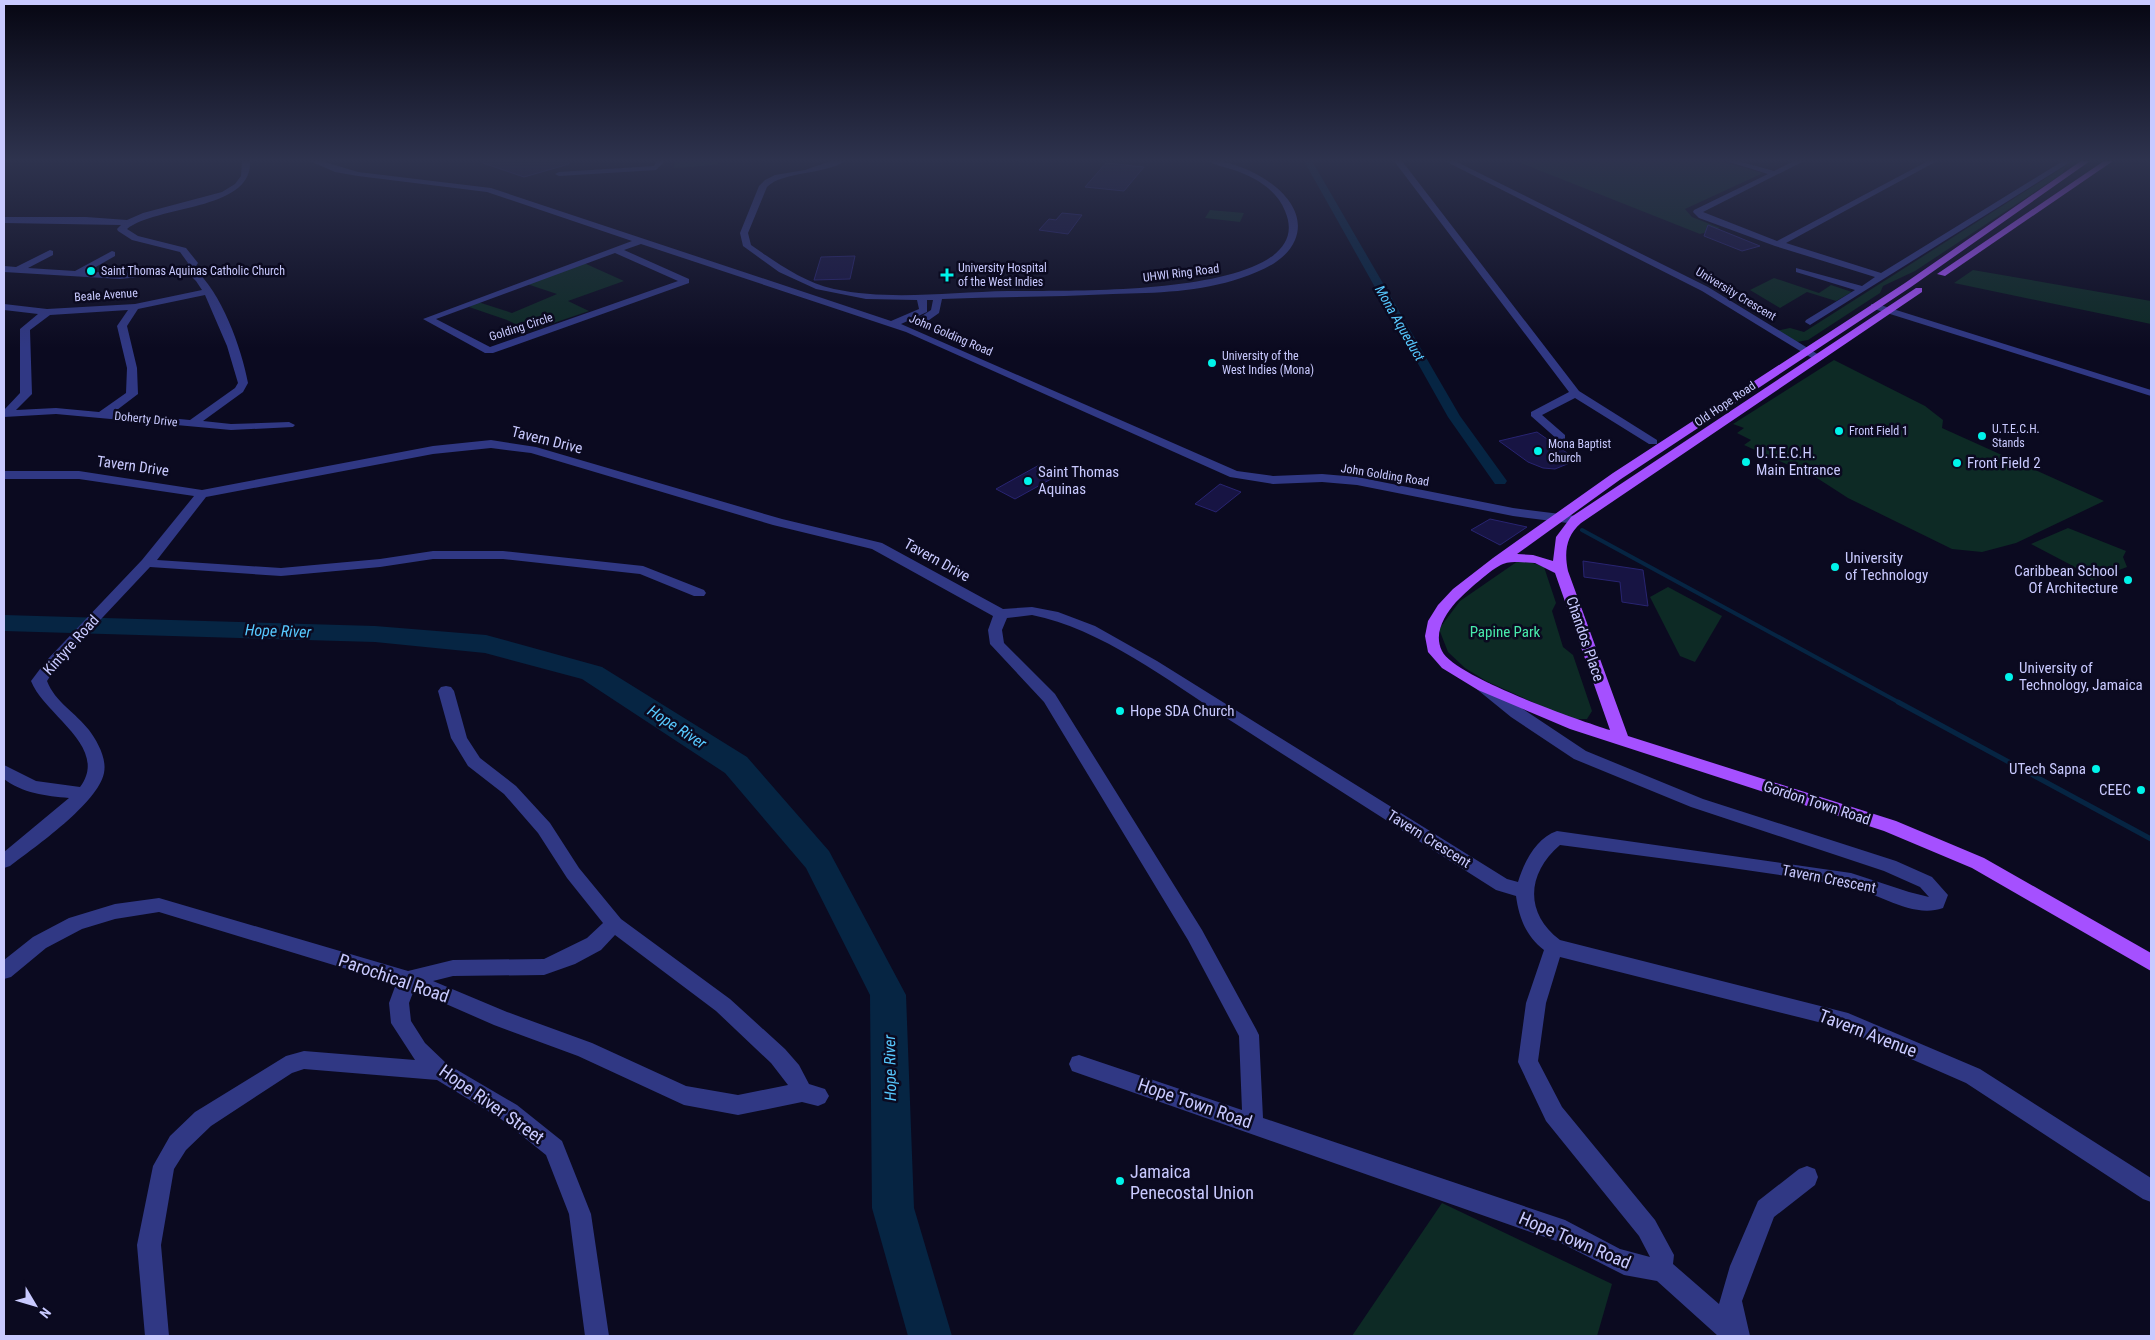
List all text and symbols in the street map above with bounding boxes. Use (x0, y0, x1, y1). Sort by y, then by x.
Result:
place label: University Hospital of the West Indies (958, 261, 1047, 289)
street label: UHWI Ring Road (1142, 261, 1220, 285)
place label: Saint Thomas Aquinas Catholic Church (101, 264, 285, 278)
marker: Saint Thomas Aquinas Catholic Church (85, 265, 97, 277)
street label: University Crescent (1693, 265, 1779, 324)
marker: University Hospital of the West Indies (940, 268, 954, 282)
water label: Mona Aqueduct (1372, 282, 1429, 364)
street label: Beale Avenue (74, 286, 139, 304)
street label: Golding Circle (487, 310, 555, 344)
street label: John Golding Road (907, 311, 995, 359)
place label: University of the West Indies (Mona) (1222, 349, 1314, 377)
marker: University of the West Indies (Mona) (1206, 357, 1218, 369)
street label: Old Hope Road (1692, 378, 1758, 430)
street label: Doherty Drive (114, 409, 179, 429)
street label: Tavern Drive (510, 422, 584, 458)
place label: U.T.E.C.H. Stands (1992, 422, 2040, 450)
place label: Front Field 1 (1849, 424, 1908, 438)
marker: Front Field 1 (1833, 425, 1845, 437)
marker: U.T.E.C.H. Stands (1976, 430, 1988, 442)
place label: Mona Baptist Church (1548, 437, 1611, 465)
place label: U.T.E.C.H. Main Entrance (1756, 444, 1841, 479)
marker: Mona Baptist Church (1532, 445, 1544, 457)
street label: Tavern Drive (96, 452, 170, 480)
place label: Front Field 2 (1967, 454, 2041, 472)
marker: U.T.E.C.H. Main Entrance (1740, 456, 1752, 468)
marker: Front Field 2 (1951, 457, 1963, 469)
street label: John Golding Road (1340, 461, 1430, 489)
place label: Saint Thomas Aquinas (1038, 463, 1119, 498)
marker: Saint Thomas Aquinas (1022, 475, 1034, 487)
street label: Tavern Drive (901, 535, 973, 585)
place label: University of Technology (1845, 549, 1928, 584)
marker: University of Technology (1829, 561, 1841, 573)
place label: Caribbean School Of Architecture (2014, 562, 2118, 597)
marker: Caribbean School Of Architecture (2122, 574, 2134, 586)
street label: Chandos Place (1562, 594, 1608, 684)
street label: Kintyre Road (39, 611, 103, 679)
water label: Hope River (245, 620, 313, 642)
park label: Papine Park (1470, 623, 1541, 641)
place label: University of Technology, Jamaica (2019, 659, 2143, 694)
marker: University of Technology, Jamaica (2003, 671, 2015, 683)
water label: Hope River (644, 701, 711, 754)
place label: Hope SDA Church (1130, 702, 1235, 720)
marker: Hope SDA Church (1114, 705, 1126, 717)
place label: UTech Sapna (2009, 760, 2086, 778)
marker: UTech Sapna (2090, 763, 2102, 775)
street label: Gordon Town Road (1761, 777, 1873, 829)
place label: CEEC (2099, 781, 2131, 799)
marker: CEEC (2135, 784, 2147, 796)
street label: Tavern Crescent (1384, 806, 1474, 872)
street label: Tavern Crescent (1781, 861, 1877, 897)
street label: Parochical Road (336, 949, 452, 1007)
street label: Tavern Avenue (1816, 1005, 1920, 1061)
water label: Hope River (880, 1033, 900, 1101)
street label: Hope River Street (436, 1060, 548, 1148)
street label: Hope Town Road (1135, 1074, 1255, 1132)
place label: Jamaica Penecostal Union (1130, 1161, 1254, 1203)
marker: Jamaica Penecostal Union (1114, 1175, 1126, 1187)
street label: Hope Town Road (1516, 1207, 1634, 1273)
north arrow (10, 1280, 60, 1330)
text: N (36, 1305, 54, 1321)

